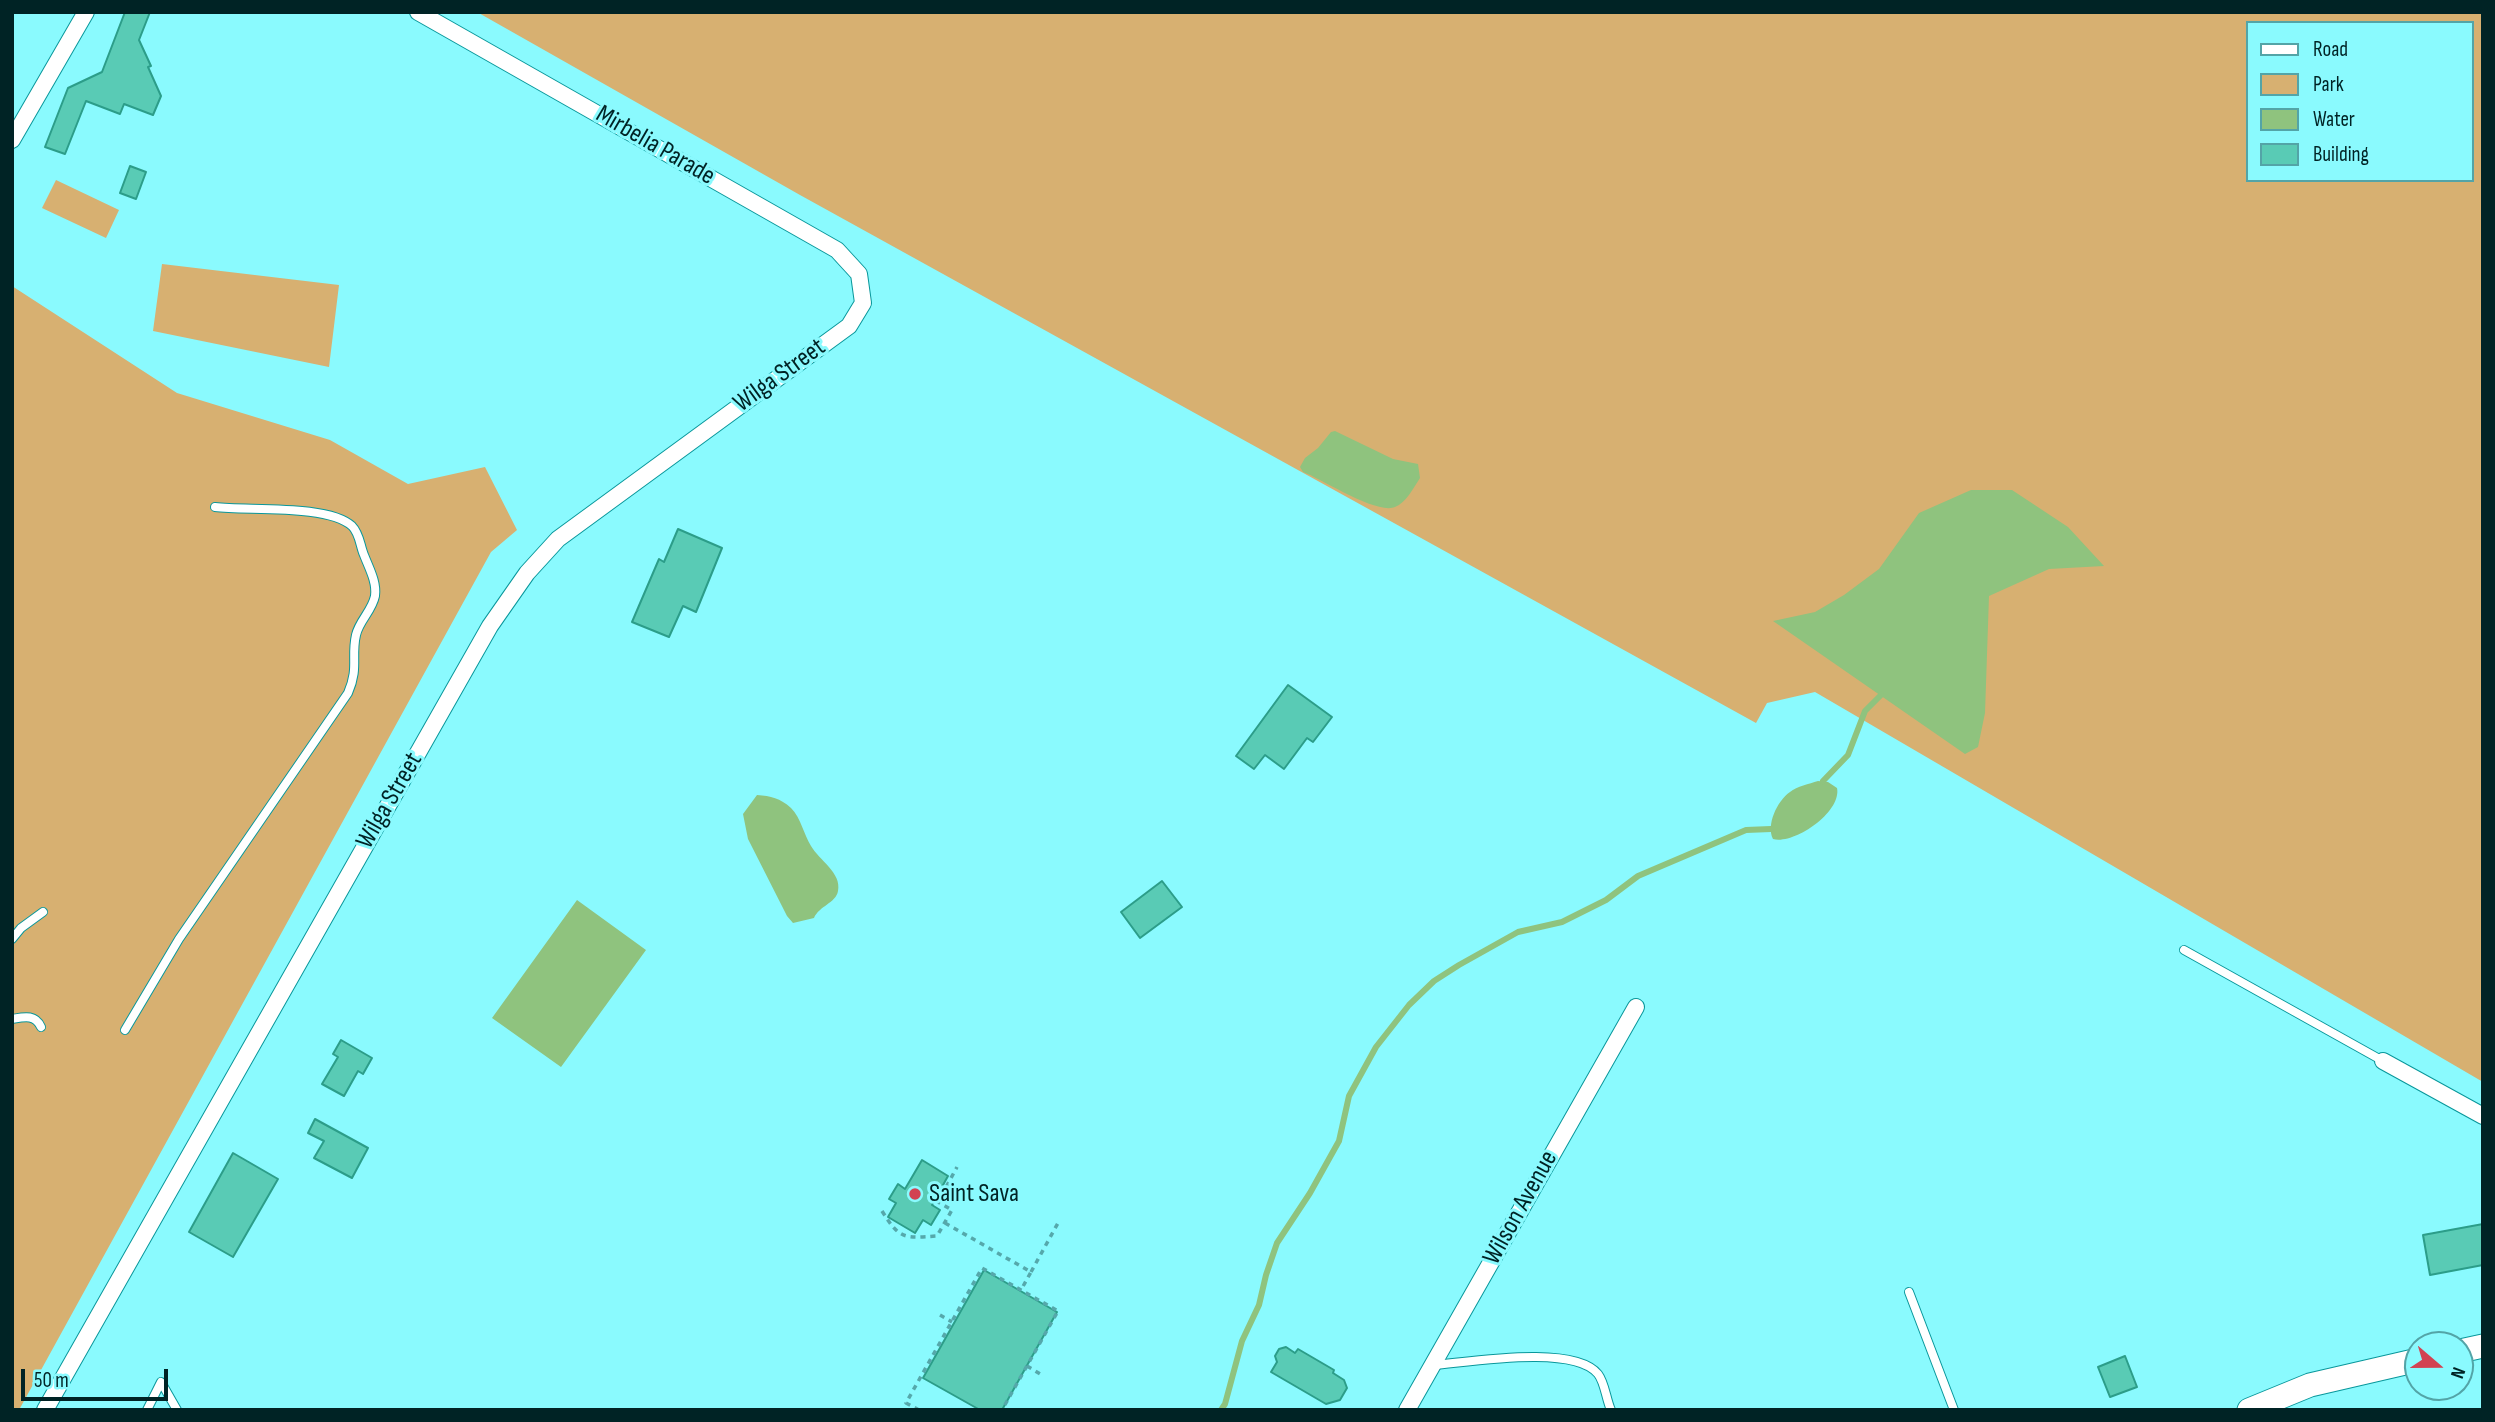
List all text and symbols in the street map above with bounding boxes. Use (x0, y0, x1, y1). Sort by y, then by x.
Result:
legend (2246, 21, 2474, 182)
text: Road (2313, 37, 2348, 62)
text: Park (2313, 72, 2344, 97)
street label: Mirbelia Parade (590, 99, 720, 193)
text: Water (2313, 107, 2355, 132)
text: Building (2313, 142, 2369, 167)
street label: Wilga Street (728, 332, 832, 420)
street label: Wilga Street (350, 747, 430, 855)
street label: Wilson Avenue (1477, 1146, 1565, 1270)
place label: Saint Sava (929, 1178, 1019, 1210)
marker: Saint Sava (907, 1186, 923, 1202)
north arrow (2404, 1331, 2474, 1401)
scale bar (24, 1356, 172, 1400)
text: N (2445, 1364, 2470, 1381)
text: 50 m (34, 1368, 69, 1393)

